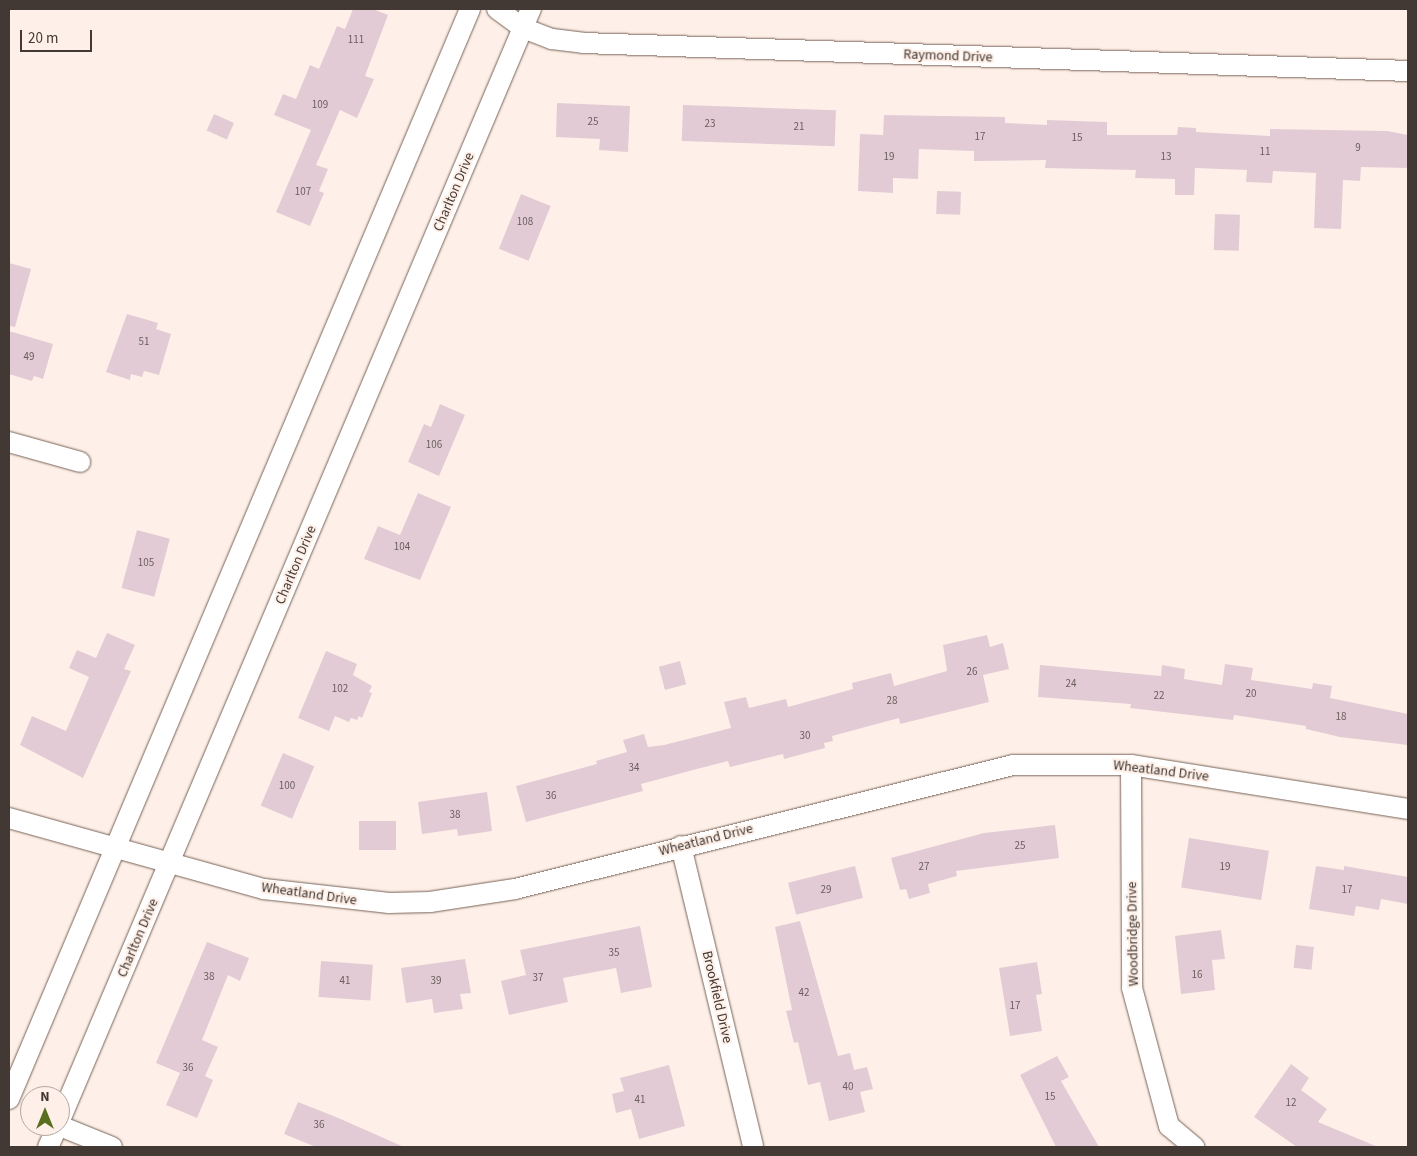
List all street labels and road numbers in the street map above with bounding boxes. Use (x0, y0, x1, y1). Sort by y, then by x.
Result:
street label: Raymond Drive (903, 46, 993, 66)
street label: Charlton Drive (430, 150, 478, 234)
street label: Charlton Drive (272, 523, 320, 607)
street label: Wheatland Drive (1112, 757, 1210, 785)
street label: Wheatland Drive (657, 820, 755, 860)
street label: Wheatland Drive (260, 879, 358, 909)
street label: Woodbridge Drive (1124, 882, 1142, 986)
street label: Charlton Drive (114, 896, 162, 980)
street label: Brookfield Drive (698, 949, 736, 1045)

